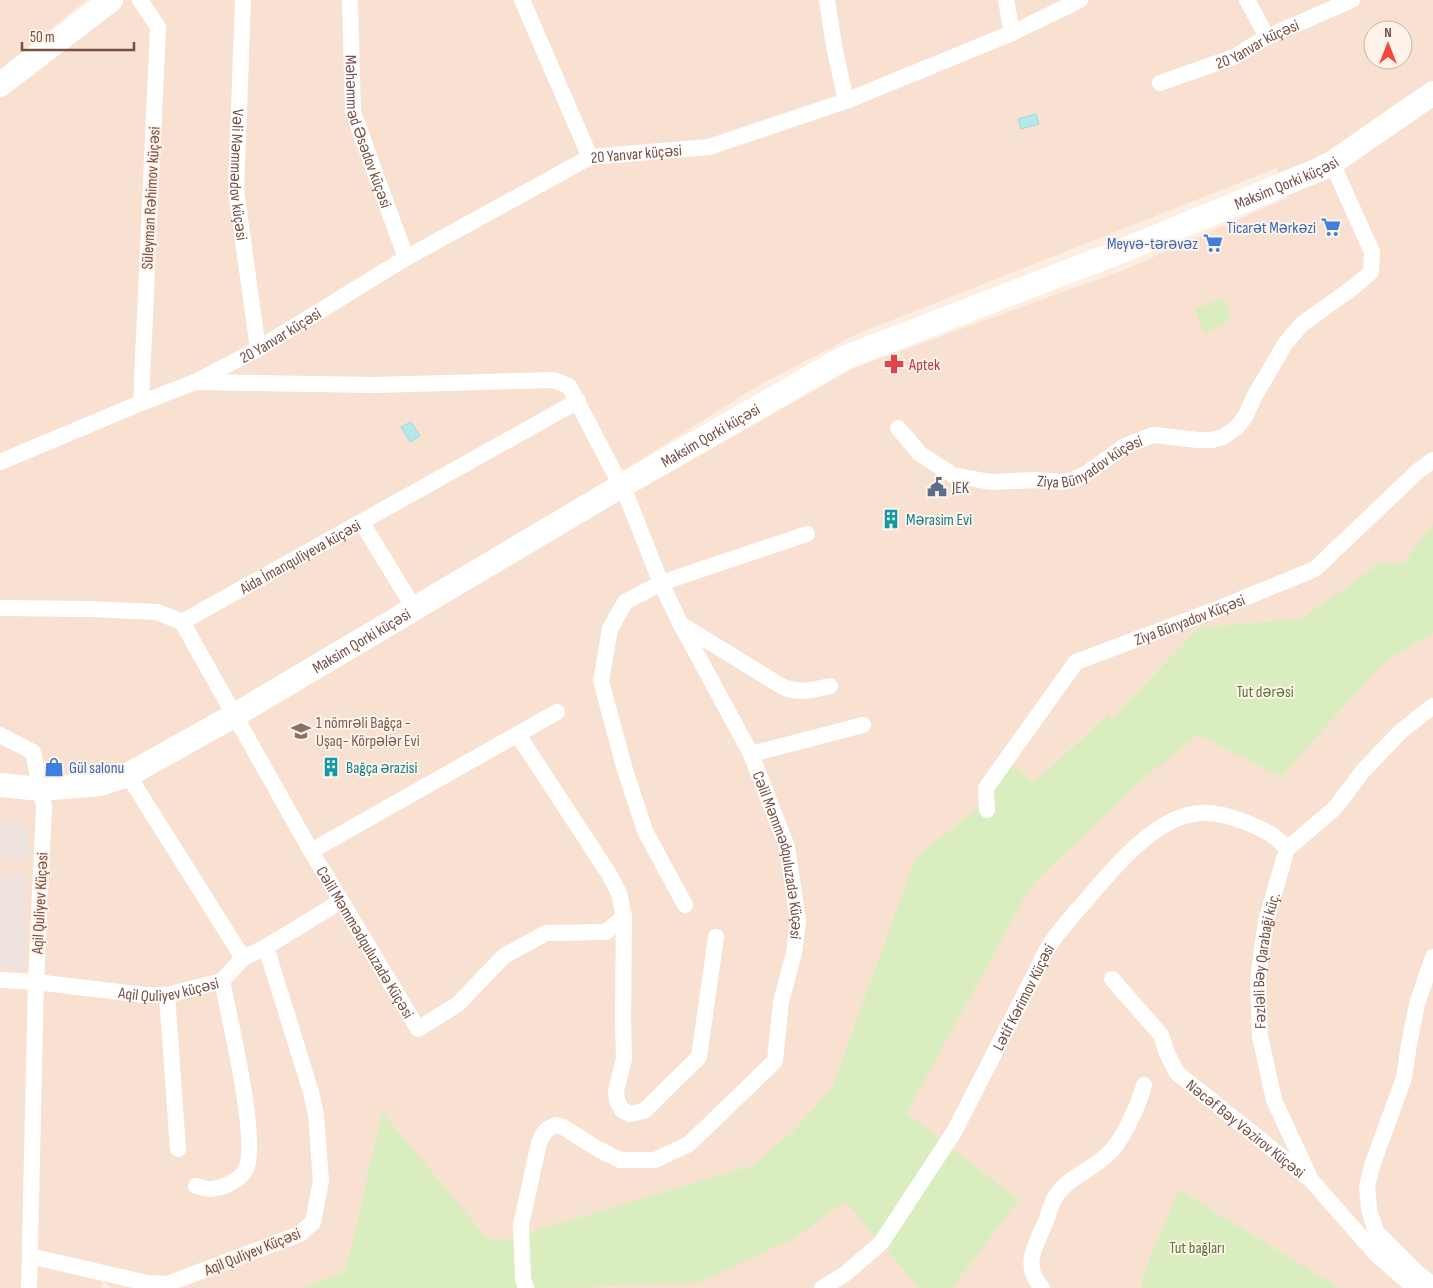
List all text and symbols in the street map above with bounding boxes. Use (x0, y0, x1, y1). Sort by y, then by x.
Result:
street label: 20 Yanvar küçəsi (1213, 16, 1302, 74)
scale bar (22, 20, 135, 52)
north arrow (1363, 20, 1413, 70)
text: N (1384, 24, 1392, 41)
text: 50 m (30, 28, 55, 47)
street label: Məhəmməd Əsədov küçəsi (340, 55, 395, 211)
street label: Vəli Məmmədov küçəsi (225, 109, 251, 242)
street label: Süleyman Rəhimov küçəsi (138, 126, 165, 270)
street label: 20 Yanvar küçəsi (590, 141, 683, 168)
street label: Maksim Qorki küçəsi (1232, 153, 1343, 214)
supermarket icon: Ticarət Mərkəzi (1320, 216, 1342, 238)
place label: Ticarət Mərkəzi (1227, 219, 1316, 238)
supermarket icon: Meyvə-tərəvəz (1202, 232, 1224, 254)
place label: Meyvə-tərəvəz (1107, 235, 1198, 254)
street label: 20 Yanvar küçəsi (237, 305, 325, 368)
pharmacy icon: Aptek (883, 353, 905, 375)
place label: Aptek (908, 356, 940, 375)
street label: Maksim Qorki küçəsi (658, 400, 764, 472)
street label: Ziya Bünyadov küçəsi (1036, 432, 1145, 493)
public building icon: JEK (926, 476, 948, 498)
place label: JEK (951, 479, 970, 498)
building icon: Mərasim Evi (880, 508, 902, 530)
place label: Mərasim Evi (906, 511, 972, 530)
street label: Aida İmanquliyeva küçəsi (236, 516, 364, 599)
street label: Ziya Bünyadov Küçəsi (1132, 591, 1248, 650)
street label: Maksim Qorki küçəsi (309, 605, 414, 678)
park label: Tut dərəsi (1236, 683, 1294, 702)
place label: 1 nömrəli Bağça - Uşaq- Körpələr Evi (316, 714, 420, 751)
school or university icon: 1 nömrəli Bağça - Uşaq- Körpələr Evi (290, 720, 312, 742)
shop icon: Gül salonu (43, 756, 65, 778)
building icon: Bağça ərazisi (320, 756, 342, 778)
place label: Gül salonu (69, 759, 124, 778)
place label: Bağça ərazisi (346, 759, 417, 778)
street label: Cəlil Məmmədquluzadə Küçəsi (748, 769, 806, 940)
street label: Aqil Quliyev Küçəsi (28, 852, 53, 955)
street label: Cəlil Məmmədquluzadə Küçəsi (311, 863, 417, 1022)
street label: Fəzləli Bəy Qarabaği küç. (1250, 890, 1285, 1029)
street label: Lətif Kərimov Küçəsi (989, 941, 1059, 1054)
street label: Aqil Quliyev küçəsi (116, 974, 221, 1006)
street label: Nəcəf Bəy Vəzirov Küçəsi (1182, 1076, 1308, 1183)
street label: Aqil Quliyev Küçəsi (201, 1224, 303, 1281)
park label: Tut bağları (1169, 1239, 1225, 1258)

